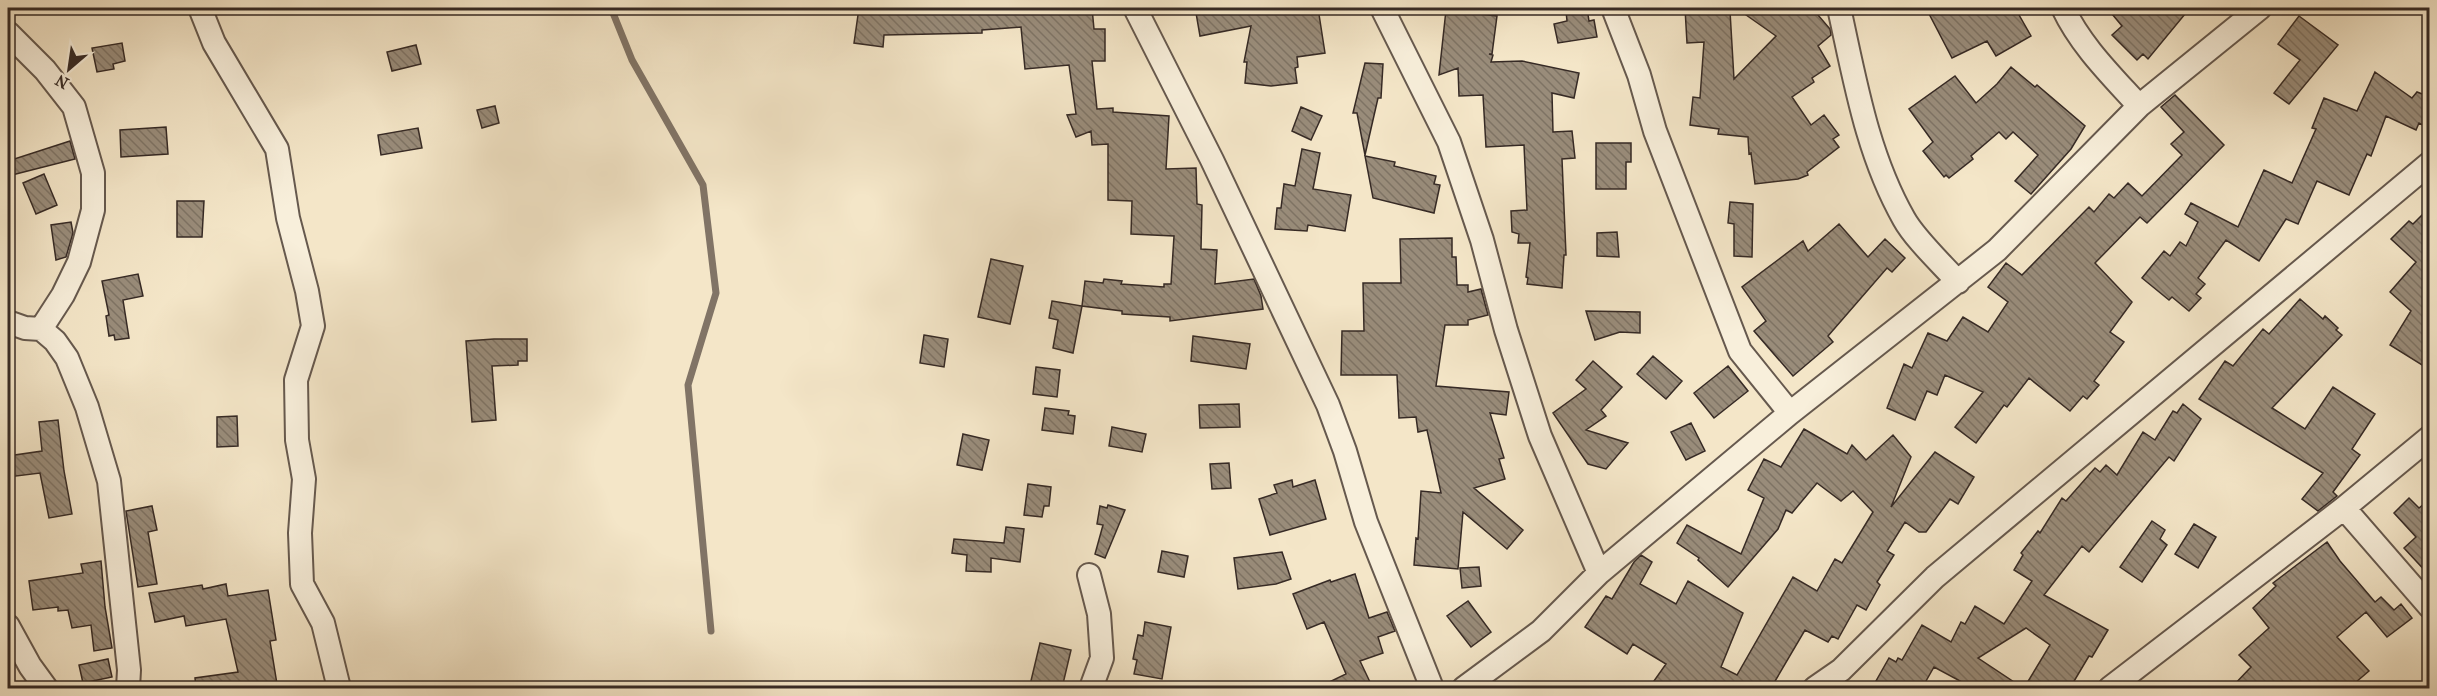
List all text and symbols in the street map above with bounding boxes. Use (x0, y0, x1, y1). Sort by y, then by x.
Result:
north arrow (39, 39, 99, 99)
text: N (51, 70, 72, 93)

